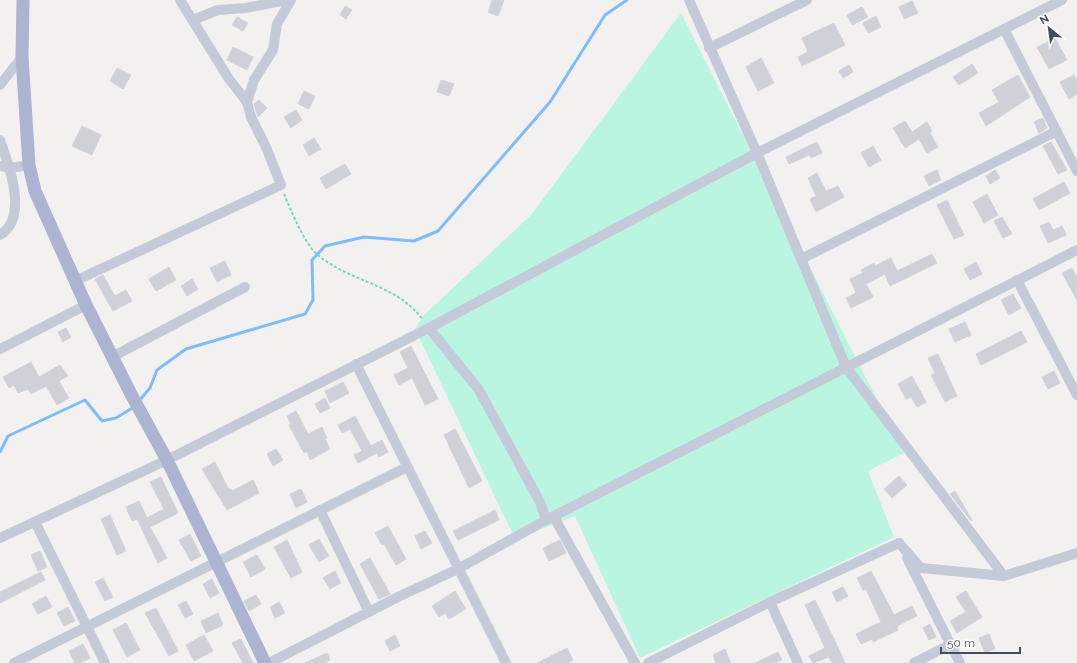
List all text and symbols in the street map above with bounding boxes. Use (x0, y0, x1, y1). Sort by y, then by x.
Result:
north arrow (1029, 8, 1069, 48)
text: N (1038, 12, 1051, 27)
scale bar (941, 629, 1020, 655)
text: 50 m (947, 636, 975, 650)

